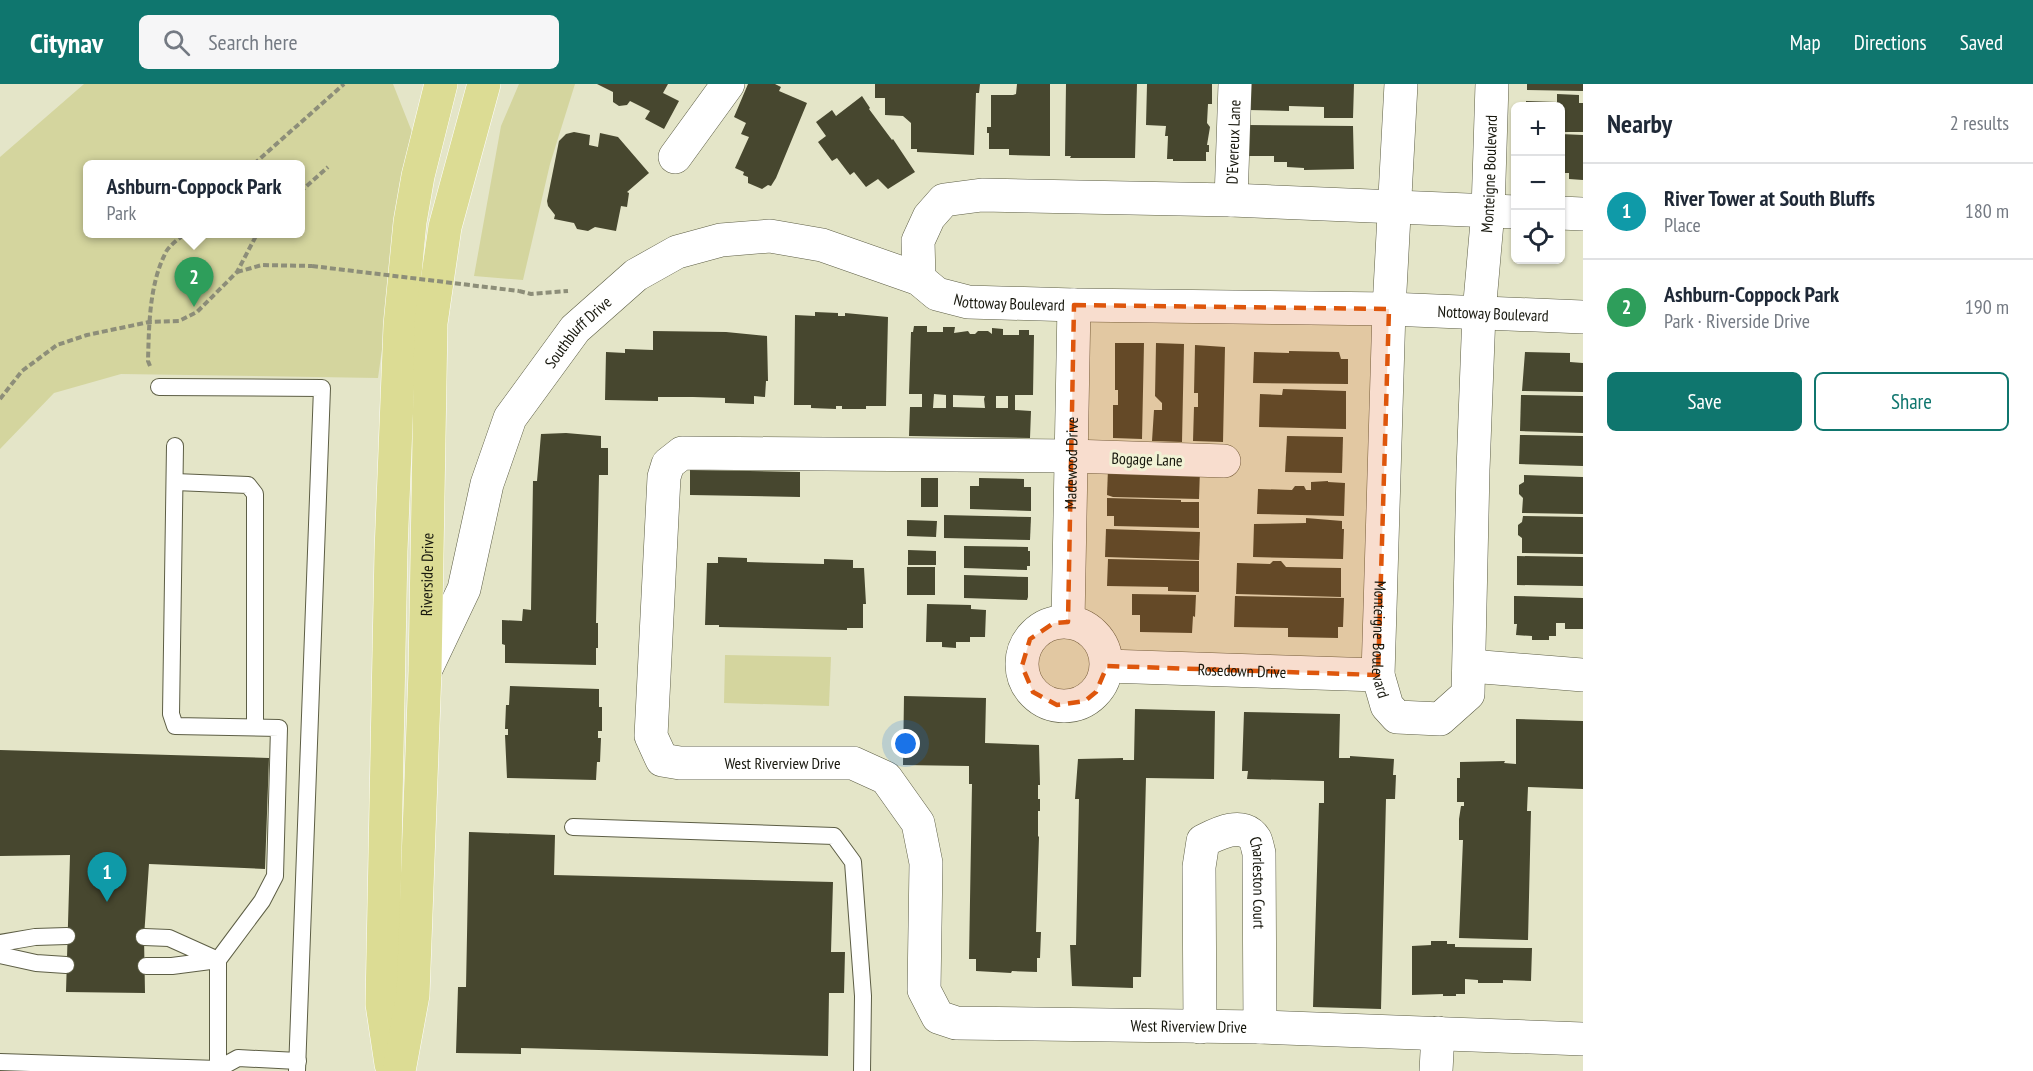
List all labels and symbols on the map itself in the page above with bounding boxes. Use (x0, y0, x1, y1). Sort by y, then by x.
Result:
street label: D'Evereux Lane (1222, 99, 1244, 185)
street label: Monteigne Boulevard (1476, 114, 1501, 234)
pin: 2 (174, 258, 214, 307)
street label: Nottoway Boulevard (952, 289, 1065, 315)
street label: Southbluff Drive (540, 292, 615, 372)
street label: Nottoway Boulevard (1437, 301, 1549, 326)
street label: Madewood Drive (1060, 417, 1082, 510)
street label: Bogage Lane (1111, 448, 1183, 470)
street label: Riverside Drive (416, 533, 437, 616)
street label: Monteigne Boulevard (1368, 580, 1394, 700)
street label: Rosedown Drive (1197, 659, 1287, 682)
your location (891, 729, 920, 758)
street label: West Riverview Drive (724, 753, 841, 773)
street label: Charleston Court (1245, 833, 1269, 930)
pin: 1 (88, 852, 126, 902)
street label: West Riverview Drive (1131, 1015, 1247, 1037)

